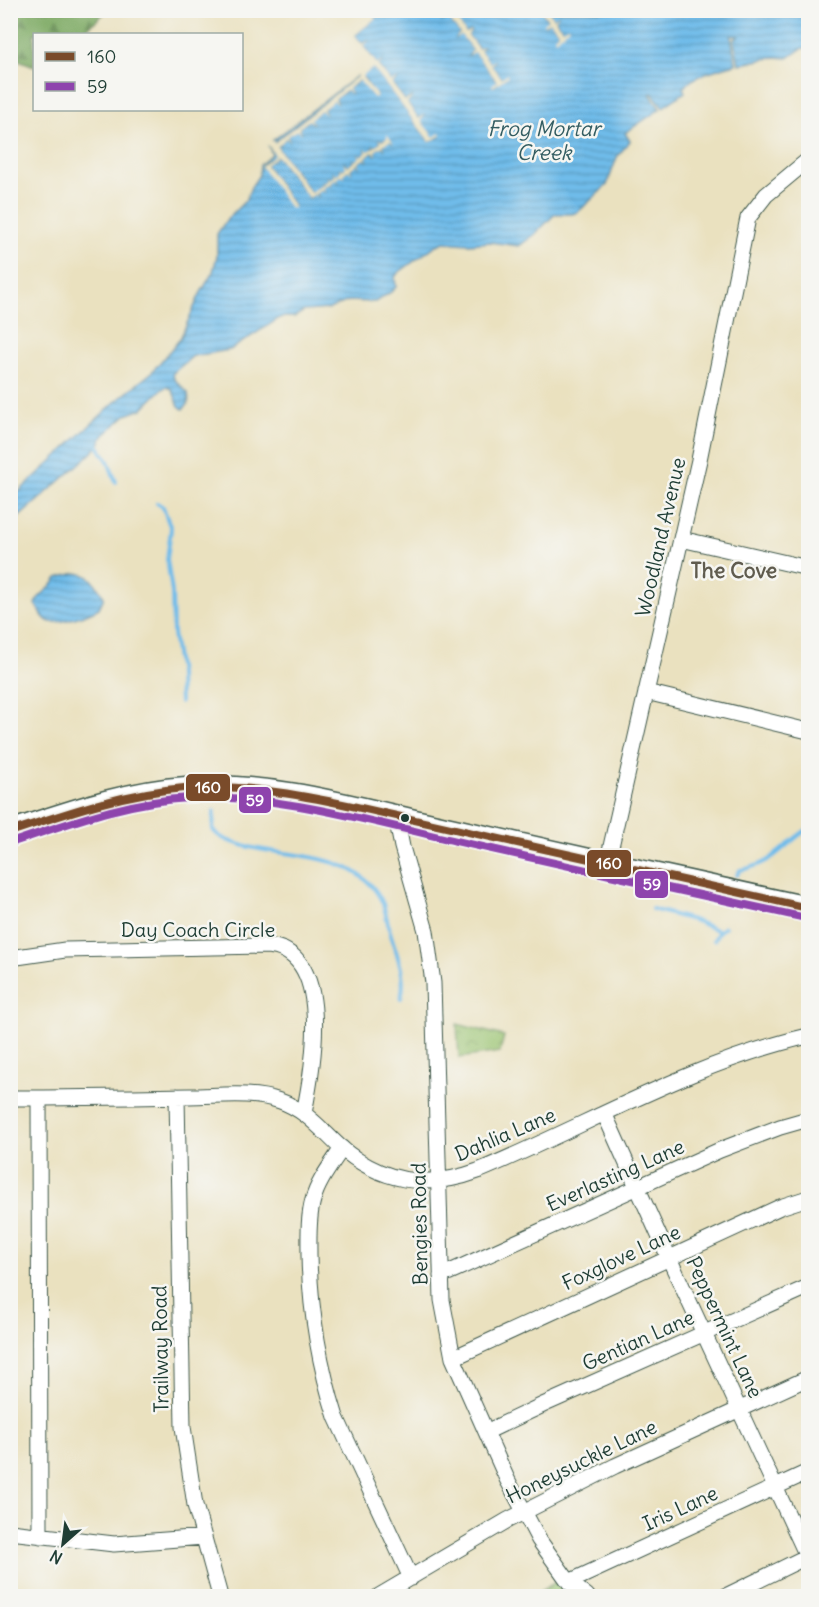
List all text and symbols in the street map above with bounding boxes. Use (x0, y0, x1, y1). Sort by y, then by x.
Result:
legend (33, 33, 243, 111)
text: 160 (87, 45, 116, 68)
text: 59 (87, 75, 108, 98)
water label: Frog Mortar Creek (488, 115, 603, 166)
street label: Woodland Avenue (630, 455, 690, 619)
district label: The Cove (691, 557, 777, 584)
line badge: 160 (185, 773, 231, 802)
text: 160 (195, 777, 221, 797)
line badge: 59 (238, 786, 272, 814)
text: 59 (246, 790, 264, 810)
unlabelled marker (399, 812, 411, 824)
line badge: 160 (586, 849, 632, 878)
text: 160 (596, 853, 622, 873)
line badge: 59 (634, 870, 669, 899)
text: 59 (643, 874, 661, 894)
street label: Day Coach Circle (121, 917, 275, 942)
street label: Dahlia Lane (451, 1102, 559, 1166)
street label: Everlasting Lane (542, 1133, 688, 1217)
street label: Bengies Road (405, 1162, 433, 1286)
street label: Foxglove Lane (558, 1219, 684, 1295)
street label: Peppermint Lane (681, 1252, 769, 1402)
street label: Trailway Road (146, 1285, 174, 1413)
street label: Gentian Lane (578, 1304, 698, 1376)
street label: Honeysuckle Lane (501, 1414, 661, 1508)
street label: Iris Lane (639, 1480, 721, 1536)
north arrow (33, 1514, 93, 1574)
text: N (46, 1546, 66, 1569)

